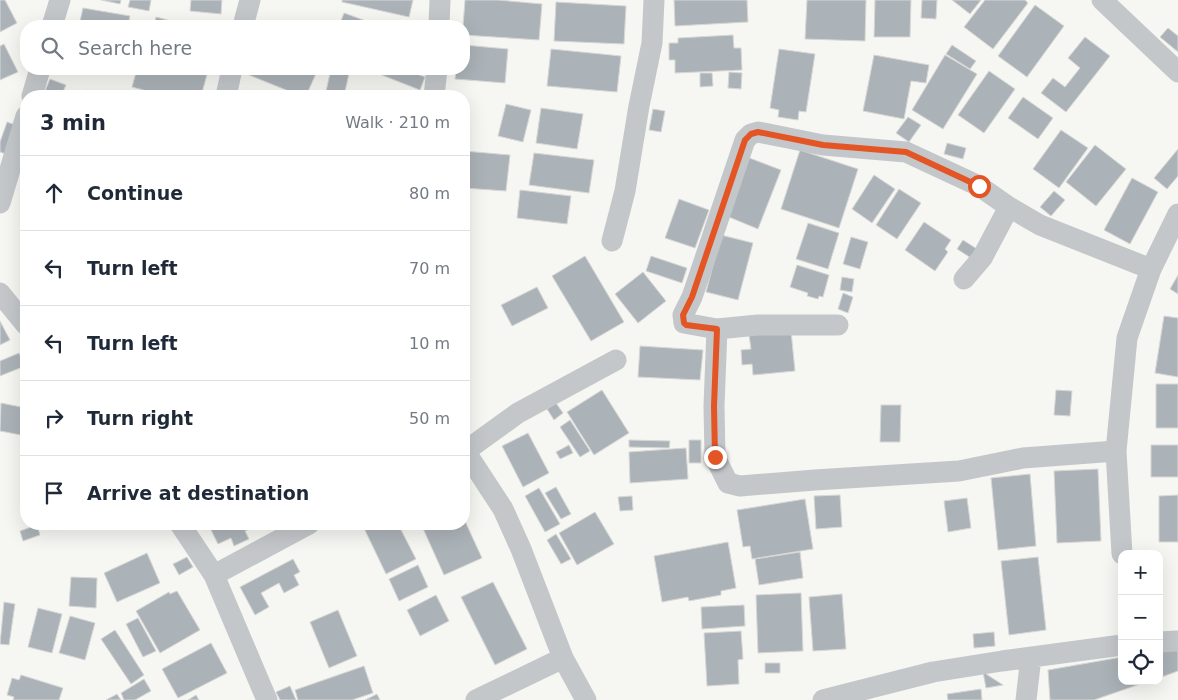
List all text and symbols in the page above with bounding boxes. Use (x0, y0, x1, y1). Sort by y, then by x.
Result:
search box (20, 20, 470, 75)
icon: search (38, 34, 66, 62)
text: Search here (78, 37, 192, 59)
text: 3 min (40, 111, 106, 135)
text: Walk · 210 m (345, 113, 450, 132)
route start (968, 175, 991, 198)
icon: ahead (40, 179, 68, 207)
text: Continue (87, 182, 183, 204)
text: 80 m (409, 184, 450, 203)
icon: left (40, 254, 68, 282)
text: Turn left (87, 257, 178, 279)
text: 70 m (409, 259, 450, 278)
icon: left (40, 329, 68, 357)
text: Turn left (87, 332, 178, 354)
text: 10 m (409, 334, 450, 353)
icon: right (40, 404, 68, 432)
text: Turn right (87, 407, 193, 429)
text: 50 m (409, 409, 450, 428)
route end (704, 446, 727, 469)
icon: arrive (40, 479, 68, 507)
text: Arrive at destination (87, 482, 309, 504)
map controls (1118, 550, 1163, 685)
button: + (1118, 550, 1163, 595)
button: − (1118, 595, 1163, 640)
button: locate (1118, 640, 1163, 685)

